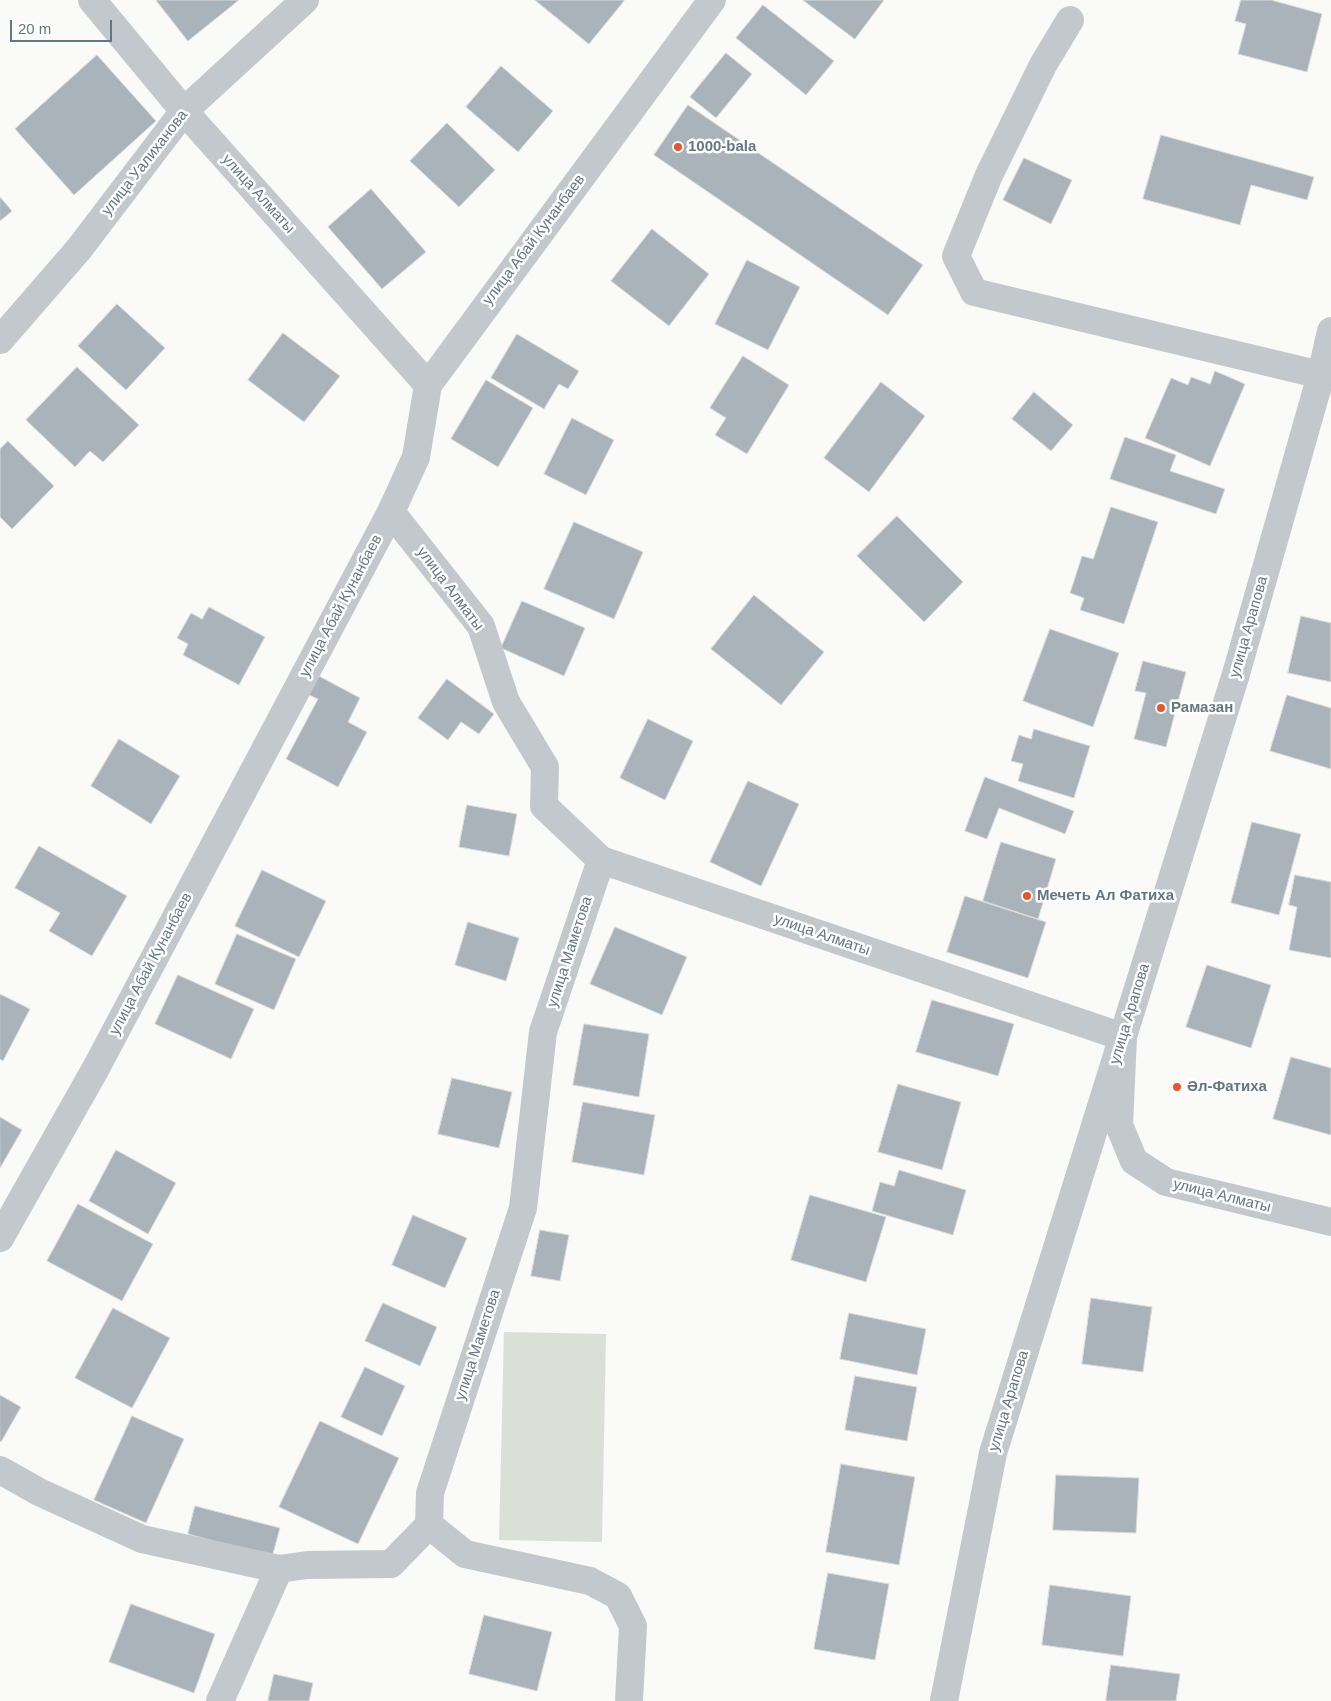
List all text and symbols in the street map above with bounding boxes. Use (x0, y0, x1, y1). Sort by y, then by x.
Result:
scale bar (12, 10, 115, 42)
text: 20 m (18, 20, 51, 37)
street label: улица Уалиханова (98, 107, 192, 219)
place label: 1000-bala (688, 138, 756, 156)
marker: 1000-bala (672, 141, 684, 153)
street label: улица Алматы (218, 151, 298, 237)
street label: улица Абай Кунанбаев (479, 171, 589, 309)
street label: улица Абай Кунанбаев (296, 532, 386, 680)
street label: улица Алматы (413, 544, 487, 634)
street label: улица Арапова (1226, 574, 1272, 680)
place label: Рамазан (1171, 699, 1233, 717)
marker: Рамазан (1155, 702, 1167, 714)
place label: Мечеть Ал Фатиха (1037, 887, 1174, 905)
street label: улица Абай Кунанбаев (106, 890, 196, 1038)
marker: Мечеть Ал Фатиха (1021, 890, 1033, 902)
street label: улица Маметова (544, 894, 596, 1010)
street label: улица Алматы (772, 910, 872, 960)
street label: улица Арапова (1106, 961, 1154, 1067)
place label: Әл-Фатиха (1187, 1078, 1267, 1096)
marker: Әл-Фатиха (1171, 1081, 1183, 1093)
street label: улица Алматы (1171, 1175, 1273, 1217)
street label: улица Маметова (452, 1287, 504, 1403)
street label: улица Арапова (985, 1348, 1033, 1454)

